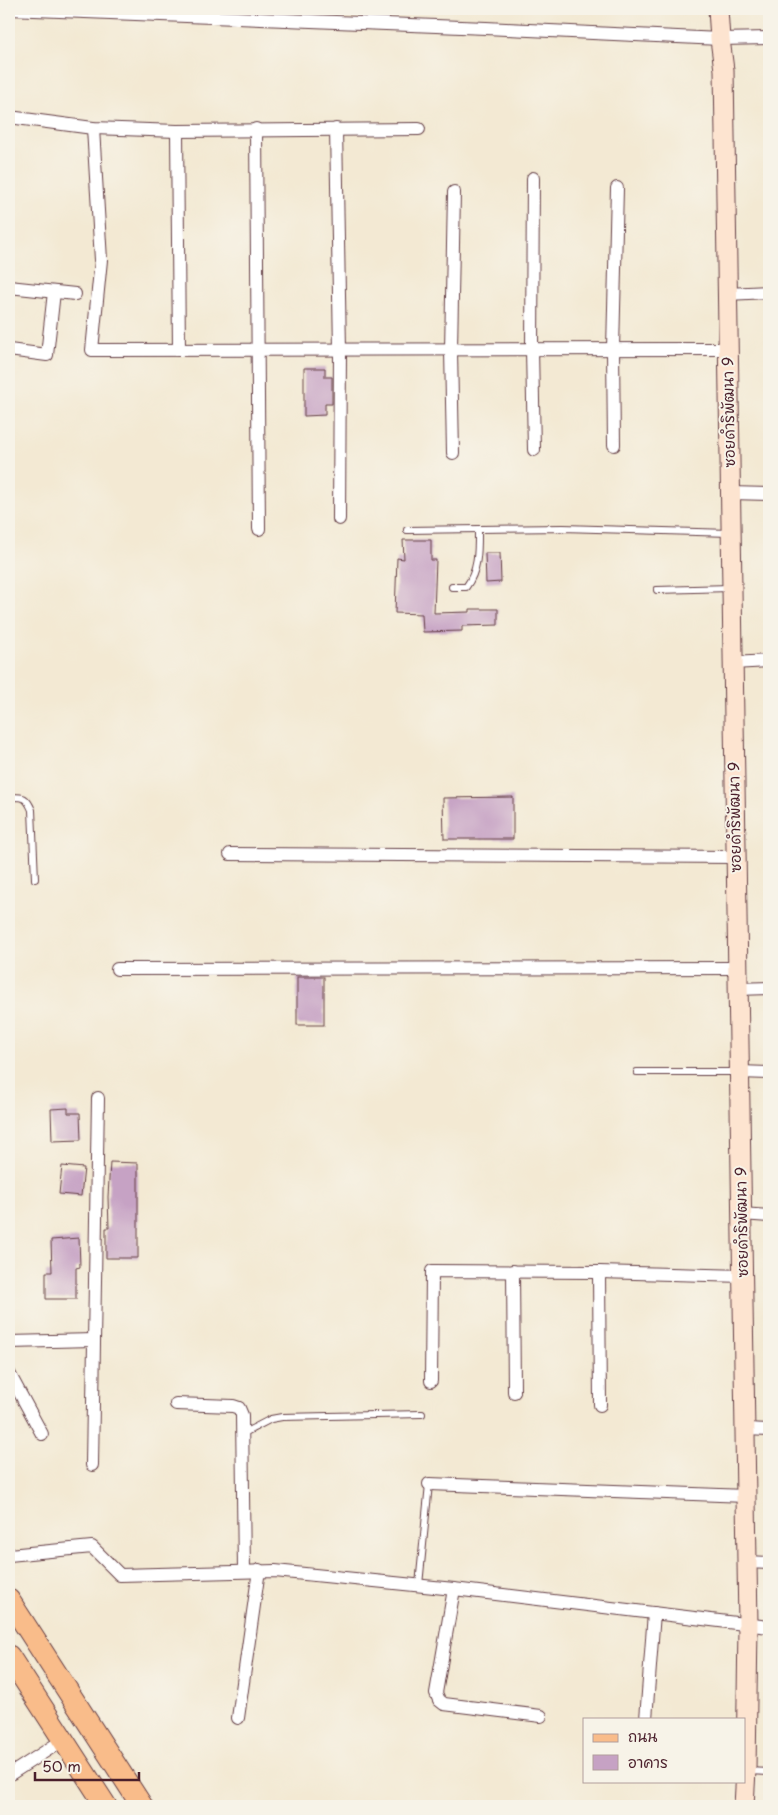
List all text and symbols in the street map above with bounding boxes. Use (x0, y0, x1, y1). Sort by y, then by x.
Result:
street label: ซอยดำริพัฒนา 9 (715, 356, 740, 468)
street label: ซอยดำริพัฒนา 9 (721, 761, 746, 873)
street label: ซอยดำริพัฒนา 9 (728, 1166, 753, 1278)
legend (583, 1718, 746, 1782)
text: ถนน (628, 1724, 657, 1747)
scale bar (35, 1750, 139, 1782)
text: อาคาร (628, 1750, 668, 1773)
text: 50 m (42, 1754, 81, 1777)

